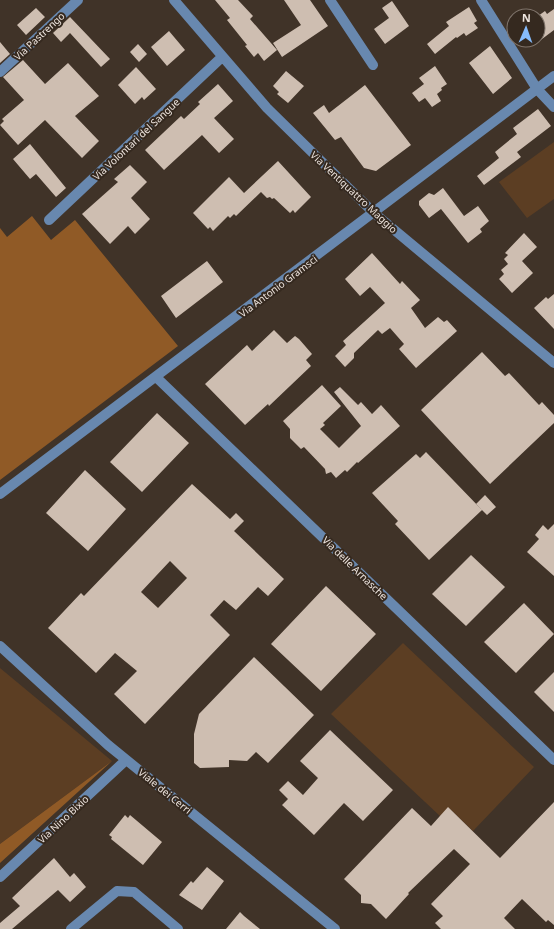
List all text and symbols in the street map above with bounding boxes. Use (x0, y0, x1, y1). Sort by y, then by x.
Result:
north arrow (506, 8, 546, 48)
street label: Via Pastrengo (11, 9, 67, 63)
text: N (522, 10, 531, 25)
street label: Via Volontari del Sangue (89, 95, 183, 183)
street label: Via Ventiquattro Maggio (308, 148, 400, 236)
street label: Via Antonio Gramsci (236, 252, 320, 320)
street label: Via delle Arnasche (319, 533, 391, 603)
street label: Viale dei Cerri (135, 765, 195, 817)
street label: Via Nino Bixio (35, 792, 91, 846)

